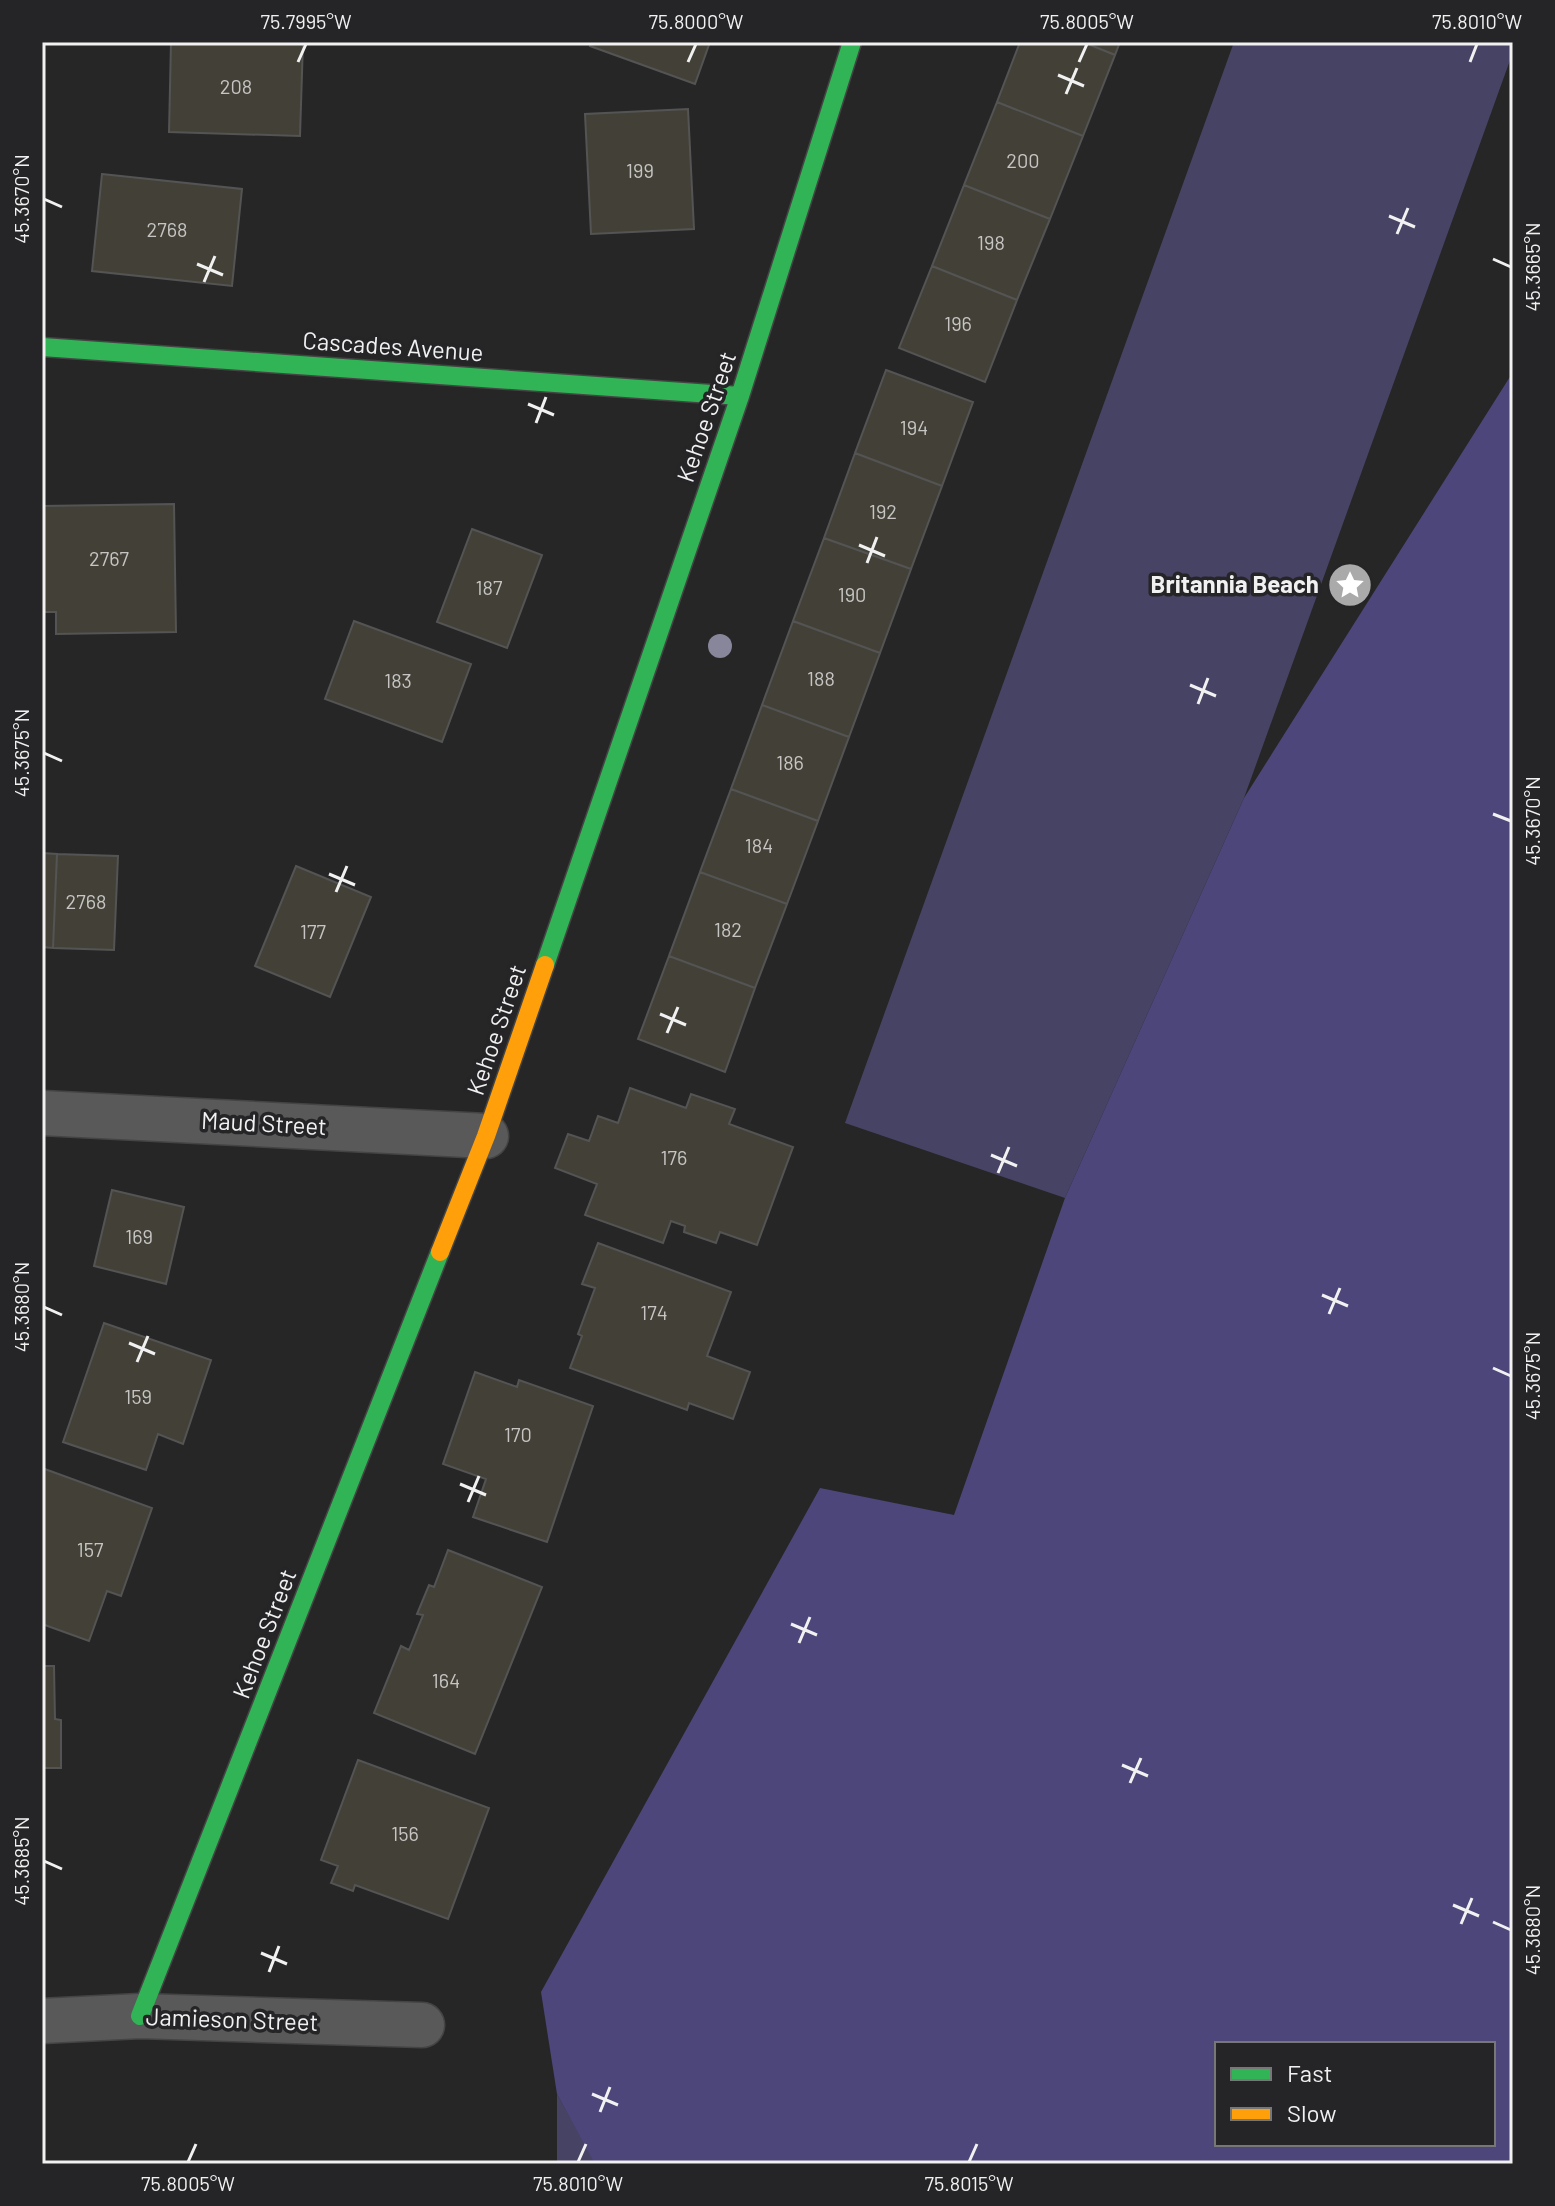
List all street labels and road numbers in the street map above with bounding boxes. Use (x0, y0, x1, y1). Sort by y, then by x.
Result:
street label: Cascades Avenue (302, 325, 485, 366)
street label: Kehoe Street (670, 347, 741, 486)
street label: Kehoe Street (460, 960, 531, 1099)
street label: Maud Street (201, 1105, 328, 1140)
street label: Kehoe Street (226, 1565, 302, 1702)
street label: Jamieson Street (145, 2001, 319, 2036)

